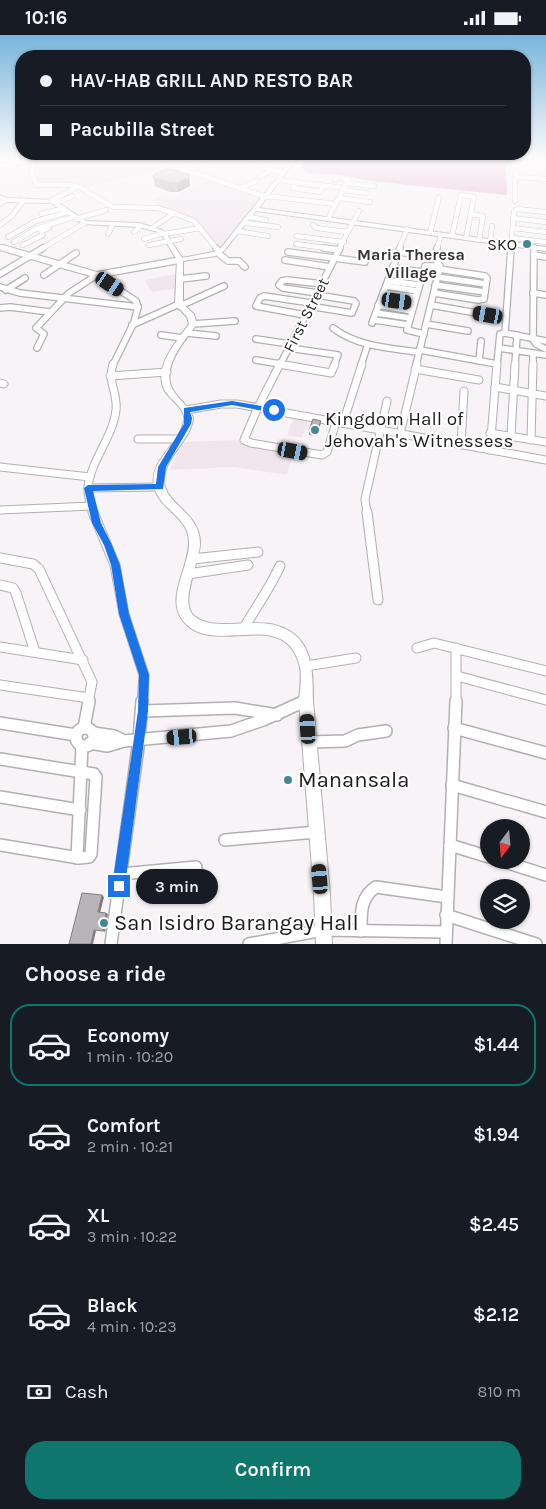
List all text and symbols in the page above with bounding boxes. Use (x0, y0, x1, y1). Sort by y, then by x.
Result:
text: 10:16 (25, 7, 67, 29)
text: HAV-HAB GRILL AND RESTO BAR (70, 70, 353, 92)
text: Pacubilla Street (70, 119, 214, 141)
place label: SKO (487, 235, 517, 254)
marker: SKO (521, 238, 533, 250)
district label: Maria Theresa Village (357, 245, 465, 282)
car (93, 269, 126, 299)
street label: First Street (279, 275, 333, 355)
car (381, 291, 412, 311)
car (471, 305, 504, 325)
route start (263, 399, 285, 421)
place label: Kingdom Hall of Jehovah's Witnessess (325, 408, 514, 452)
marker: Kingdom Hall of Jehovah's Witnessess (309, 424, 321, 436)
car (276, 441, 309, 461)
car (299, 714, 316, 744)
car (166, 728, 197, 746)
place label: Manansala (298, 767, 409, 793)
marker: Manansala (282, 774, 294, 786)
north arrow (480, 819, 530, 869)
map controls (480, 819, 530, 929)
car (311, 863, 328, 895)
callout: 3 min (136, 869, 219, 903)
route end (108, 875, 130, 897)
text: 3 min (155, 877, 199, 896)
button: layers (480, 879, 530, 929)
place label: San Isidro Barangay Hall (114, 910, 359, 936)
marker: San Isidro Barangay Hall (98, 917, 110, 929)
text: Choose a ride (25, 961, 166, 987)
icon: car (27, 1023, 72, 1068)
text: Economy (87, 1025, 169, 1047)
text: $1.44 (473, 1034, 519, 1056)
text: 1 min · 10:20 (87, 1047, 173, 1066)
icon: car (27, 1113, 72, 1158)
text: Comfort (87, 1115, 161, 1137)
text: $1.94 (473, 1124, 519, 1146)
text: 2 min · 10:21 (87, 1137, 173, 1156)
icon: car (27, 1203, 72, 1248)
text: XL (87, 1205, 109, 1227)
text: $2.45 (469, 1214, 519, 1236)
text: 3 min · 10:22 (87, 1227, 177, 1246)
icon: car (27, 1293, 72, 1338)
text: Black (87, 1295, 138, 1317)
text: $2.12 (473, 1304, 519, 1326)
text: 4 min · 10:23 (87, 1317, 177, 1336)
icon: cash (25, 1378, 53, 1406)
text: Cash (65, 1381, 109, 1403)
text: 810 m (478, 1382, 521, 1401)
button: Confirm (25, 1441, 521, 1499)

